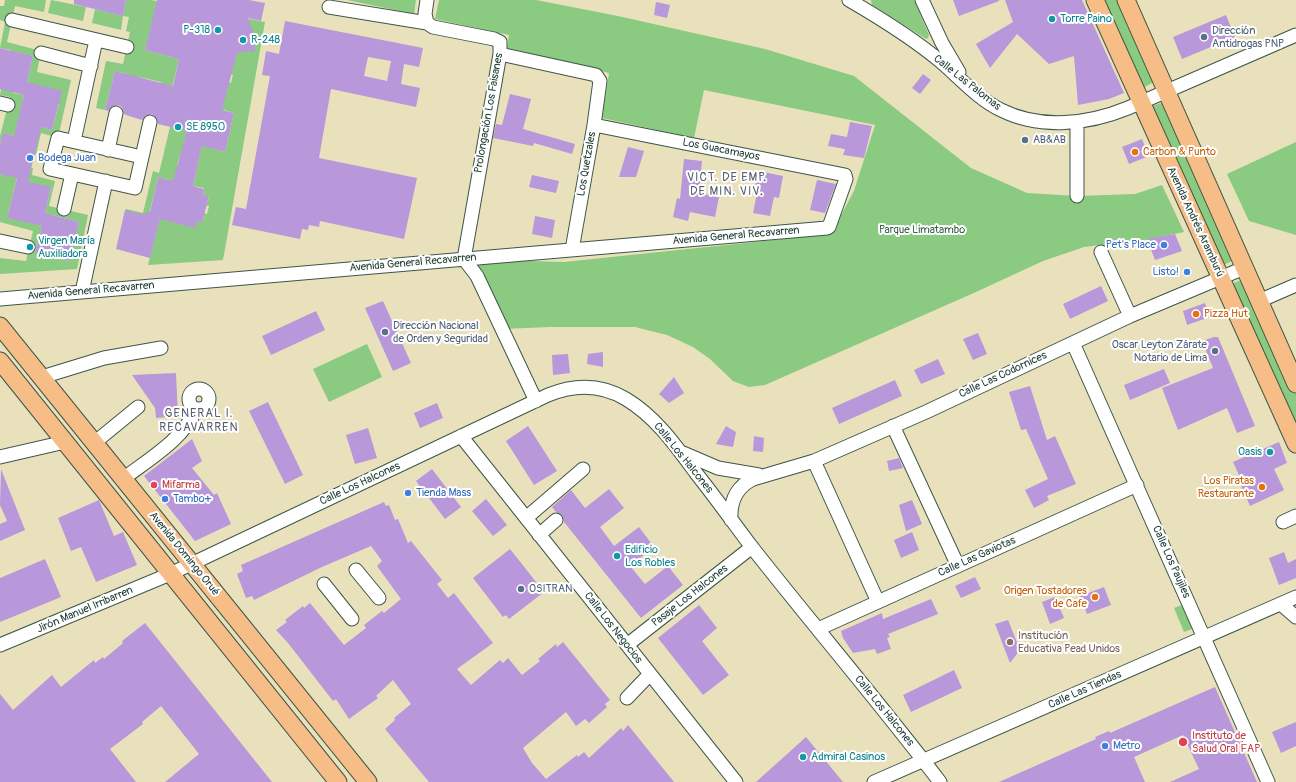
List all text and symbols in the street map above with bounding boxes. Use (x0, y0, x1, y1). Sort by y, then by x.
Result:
place label: Torre Paino (1060, 12, 1112, 26)
marker: Torre Paino (1047, 14, 1057, 24)
place label: P-318 (183, 23, 210, 37)
place label: Dirección Antidrogas PNP (1212, 24, 1284, 50)
marker: P-318 (213, 25, 223, 35)
marker: Dirección Antidrogas PNP (1199, 32, 1209, 42)
place label: R-248 (251, 33, 280, 47)
marker: R-248 (238, 35, 248, 45)
street label: Prolongación Los Faisanes (472, 52, 506, 174)
street label: Calle Las Palomas (931, 52, 1003, 114)
place label: SE 8950 (186, 120, 225, 134)
marker: SE 8950 (173, 122, 183, 132)
street label: Los Quetzales (575, 131, 599, 197)
place label: AB&AB (1033, 133, 1066, 147)
marker: AB&AB (1020, 135, 1030, 145)
street label: Los Guacamayos (681, 136, 761, 164)
place label: Carbon & Punto (1143, 145, 1216, 159)
marker: Carbon & Punto (1130, 147, 1140, 157)
place label: Bodega Juan (38, 151, 96, 165)
marker: Bodega Juan (25, 153, 35, 163)
street label: Avenida Andrés Aramburú (1164, 165, 1226, 279)
district label: VICT. DE EMP. DE MIN. VIV. (687, 171, 767, 199)
park label: Parque Limatambo (879, 223, 965, 237)
street label: Avenida General Recavarren (672, 224, 800, 248)
place label: Virgen María Auxiliadora (38, 234, 95, 260)
place label: Pet's Place (1106, 238, 1156, 252)
marker: Pet's Place (1159, 240, 1169, 250)
marker: Virgen María Auxiliadora (25, 242, 35, 252)
street label: Avenida General Recavarren (349, 251, 477, 275)
place label: Listo! (1152, 265, 1179, 279)
marker: Listo! (1182, 267, 1192, 277)
street label: Avenida General Recavarren (27, 279, 155, 303)
place label: Pizza Hut (1204, 307, 1248, 321)
marker: Pizza Hut (1191, 309, 1201, 319)
place label: Dirección Nacional de Orden y Seguridad (393, 319, 488, 345)
marker: Dirección Nacional de Orden y Seguridad (380, 327, 390, 337)
place label: Oscar Leyton Zárate Notario de Lima (1112, 338, 1207, 364)
marker: Oscar Leyton Zárate Notario de Lima (1210, 346, 1220, 356)
street label: Calle Las Codornices (957, 349, 1049, 401)
district label: GENERAL I. RECAVARREN (159, 407, 239, 435)
street label: Calle Los Halcones (650, 420, 716, 496)
place label: Oasis (1238, 445, 1262, 459)
marker: Oasis (1265, 447, 1275, 457)
street label: Calle Los Halcones (318, 460, 402, 508)
place label: Los Piratas Restaurante (1198, 474, 1254, 500)
place label: Mifarma (162, 478, 200, 492)
marker: Mifarma (149, 480, 159, 490)
marker: Los Piratas Restaurante (1257, 482, 1267, 492)
place label: Tienda Mass (416, 486, 471, 500)
marker: Tienda Mass (403, 488, 413, 498)
place label: Tambo+ (173, 492, 211, 506)
marker: Tambo+ (160, 494, 170, 504)
street label: Avenida Domingo Orué (146, 509, 222, 599)
street label: Calle Los Paujiles (1149, 524, 1193, 600)
street label: Calle Las Gaviotas (936, 534, 1018, 580)
place label: Edificio Los Robles (625, 543, 675, 569)
marker: Edificio Los Robles (612, 551, 622, 561)
street label: Pasaje Los Halcones (649, 562, 731, 630)
place label: OSITRAN (529, 582, 573, 596)
street label: Jirón Manuel Irribarren (35, 584, 135, 636)
marker: OSITRAN (516, 584, 526, 594)
place label: Origen Tostadores de Cafe (1004, 584, 1087, 610)
street label: Calle Los Negocios (581, 590, 645, 666)
marker: Origen Tostadores de Cafe (1090, 592, 1100, 602)
place label: Institución Educativa Pead Unidos (1018, 629, 1120, 655)
marker: Institución Educativa Pead Unidos (1005, 637, 1015, 647)
street label: Calle Las Tiendas (1046, 668, 1124, 712)
street label: Calle Los Halcones (851, 673, 917, 749)
place label: Instituto de Salud Oral FAP (1192, 729, 1260, 755)
marker: Instituto de Salud Oral FAP (1177, 736, 1189, 748)
place label: Metro (1113, 739, 1140, 753)
marker: Metro (1100, 741, 1110, 751)
place label: Admiral Casinos (811, 750, 885, 764)
marker: Admiral Casinos (798, 752, 808, 762)

